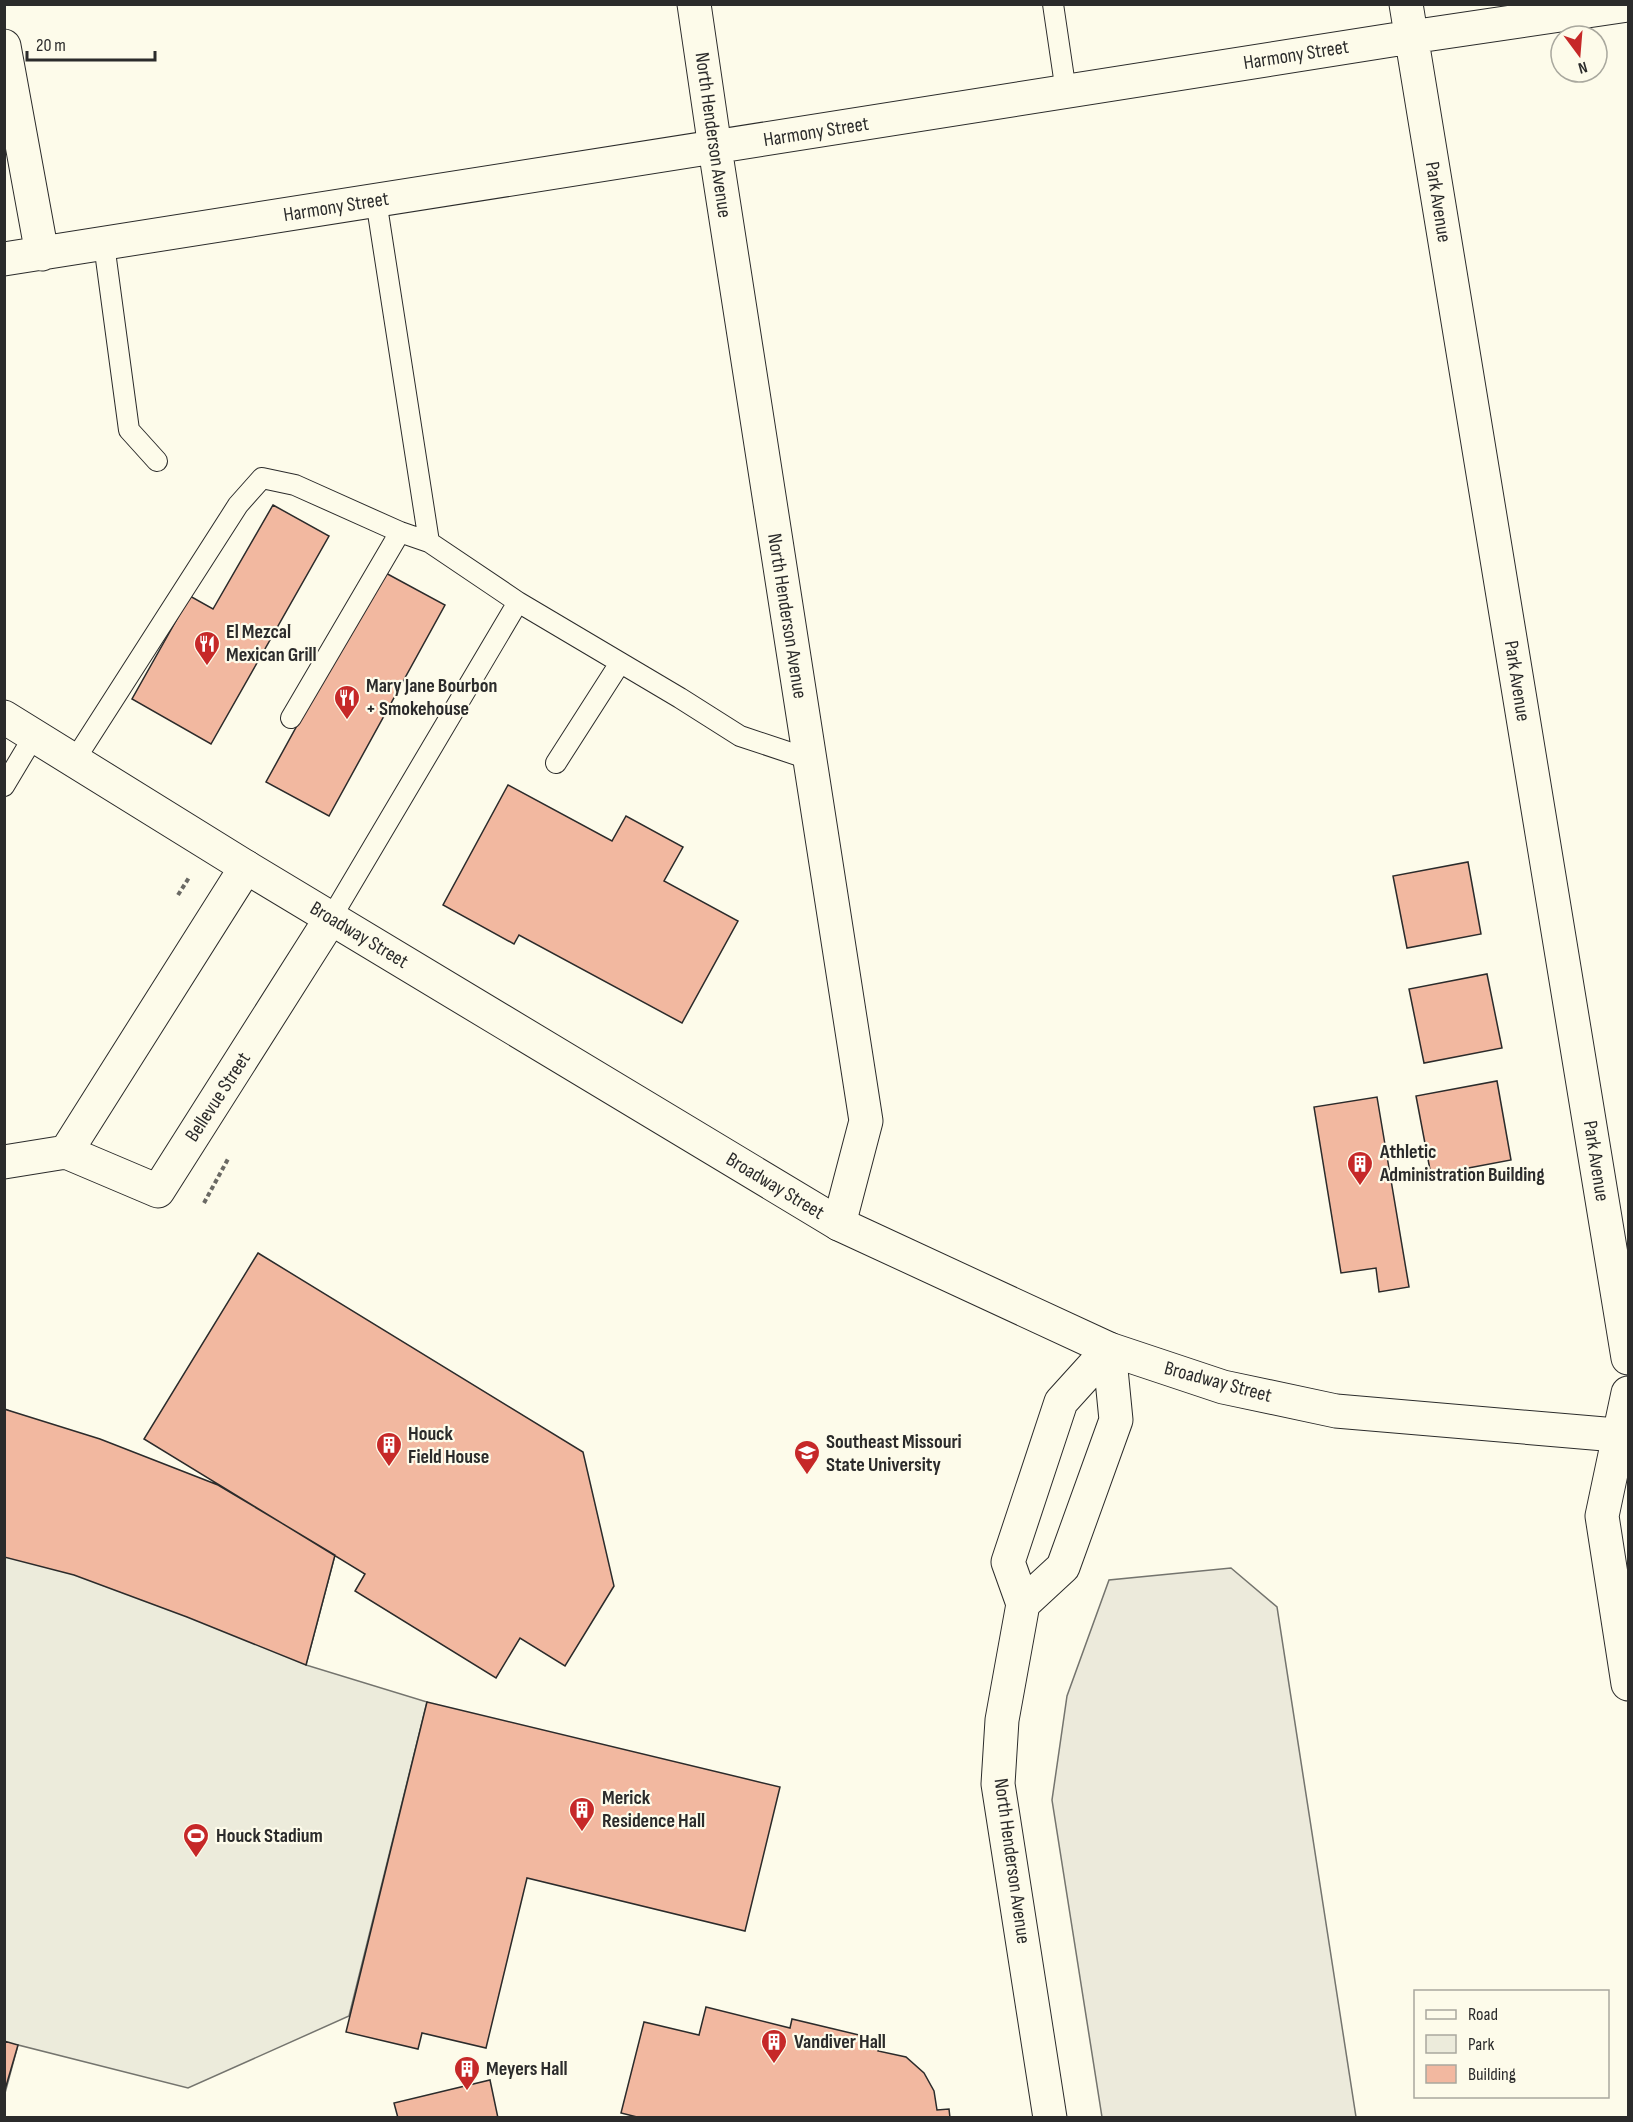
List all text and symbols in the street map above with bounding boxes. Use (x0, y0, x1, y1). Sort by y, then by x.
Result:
scale bar (27, 24, 154, 62)
north arrow (1549, 24, 1609, 84)
text: 20 m (36, 35, 66, 56)
street label: Harmony Street (1242, 35, 1350, 75)
street label: North Henderson Avenue (689, 51, 737, 219)
text: N (1576, 57, 1589, 77)
street label: Harmony Street (762, 112, 870, 152)
street label: Park Avenue (1420, 160, 1456, 244)
street label: Harmony Street (282, 187, 390, 227)
street label: North Henderson Avenue (762, 532, 812, 700)
place label: El Mezcal Mexican Grill (226, 620, 317, 667)
restaurant icon: El Mezcal Mexican Grill (192, 629, 222, 667)
street label: Park Avenue (1499, 639, 1535, 723)
place label: Mary Jane Bourbon + Smokehouse (366, 674, 497, 721)
restaurant icon: Mary Jane Bourbon + Smokehouse (332, 683, 362, 721)
street label: Broadway Street (306, 896, 412, 974)
street label: Bellevue Street (180, 1048, 256, 1146)
street label: Park Avenue (1578, 1119, 1614, 1203)
place label: Athletic Administration Building (1379, 1140, 1545, 1187)
street label: Broadway Street (722, 1147, 828, 1225)
building icon: Athletic Administration Building (1345, 1149, 1375, 1187)
street label: Broadway Street (1162, 1356, 1274, 1408)
place label: Houck Field House (408, 1422, 489, 1469)
building icon: Houck Field House (374, 1430, 404, 1468)
place label: Southeast Missouri State University (826, 1430, 962, 1477)
school or university icon: Southeast Missouri State University (792, 1438, 822, 1476)
street label: North Henderson Avenue (988, 1777, 1036, 1945)
place label: Merick Residence Hall (602, 1786, 705, 1833)
building icon: Merick Residence Hall (567, 1795, 597, 1833)
sports icon: Houck Stadium (181, 1821, 211, 1859)
place label: Houck Stadium (216, 1824, 323, 1848)
legend (1414, 1990, 1609, 2098)
text: Road (1468, 2004, 1498, 2025)
building icon: Vandiver Hall (759, 2027, 789, 2065)
place label: Vandiver Hall (794, 2030, 886, 2054)
text: Park (1468, 2034, 1494, 2055)
building icon: Meyers Hall (452, 2054, 482, 2092)
place label: Meyers Hall (486, 2057, 568, 2081)
text: Building (1468, 2064, 1516, 2085)

